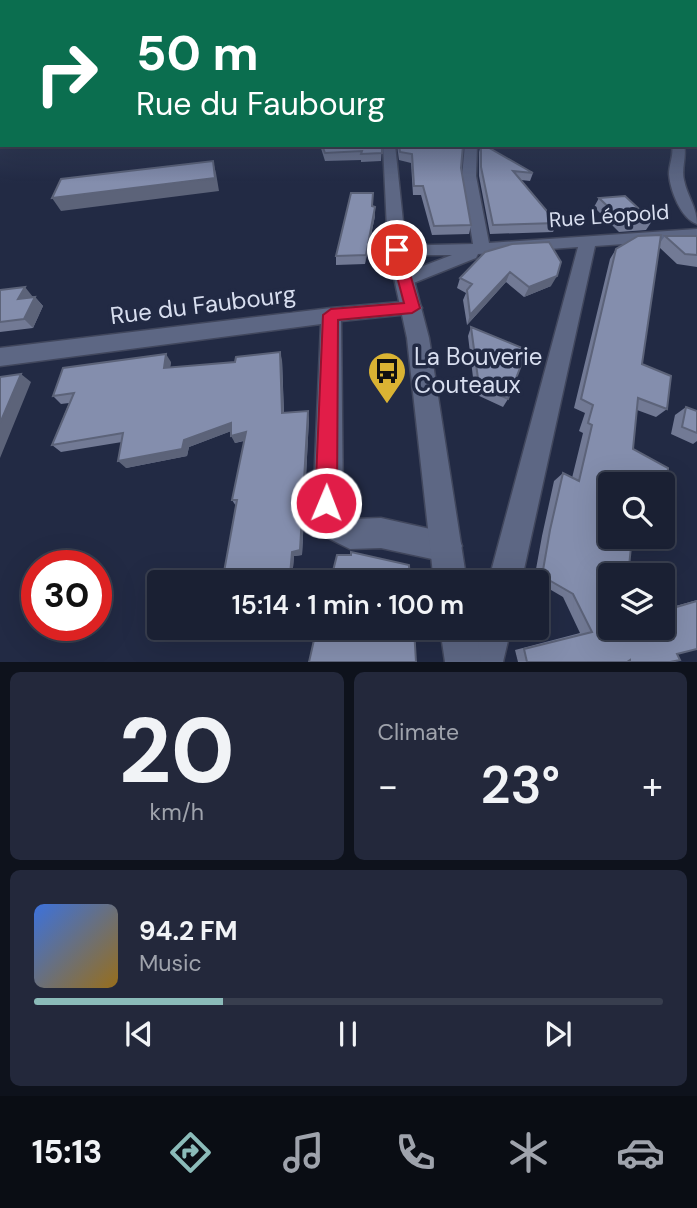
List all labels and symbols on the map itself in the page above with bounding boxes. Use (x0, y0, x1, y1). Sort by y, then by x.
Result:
street label: Rue Léopold (548, 198, 670, 234)
pin (367, 220, 427, 280)
street label: Rue du Faubourg (108, 278, 298, 331)
place label: La Bouverie Couteaux (414, 341, 543, 400)
bus stop icon: La Bouverie Couteaux (366, 350, 408, 405)
position arrow (289, 466, 363, 540)
speed limit sign: 30 (21, 550, 112, 641)

